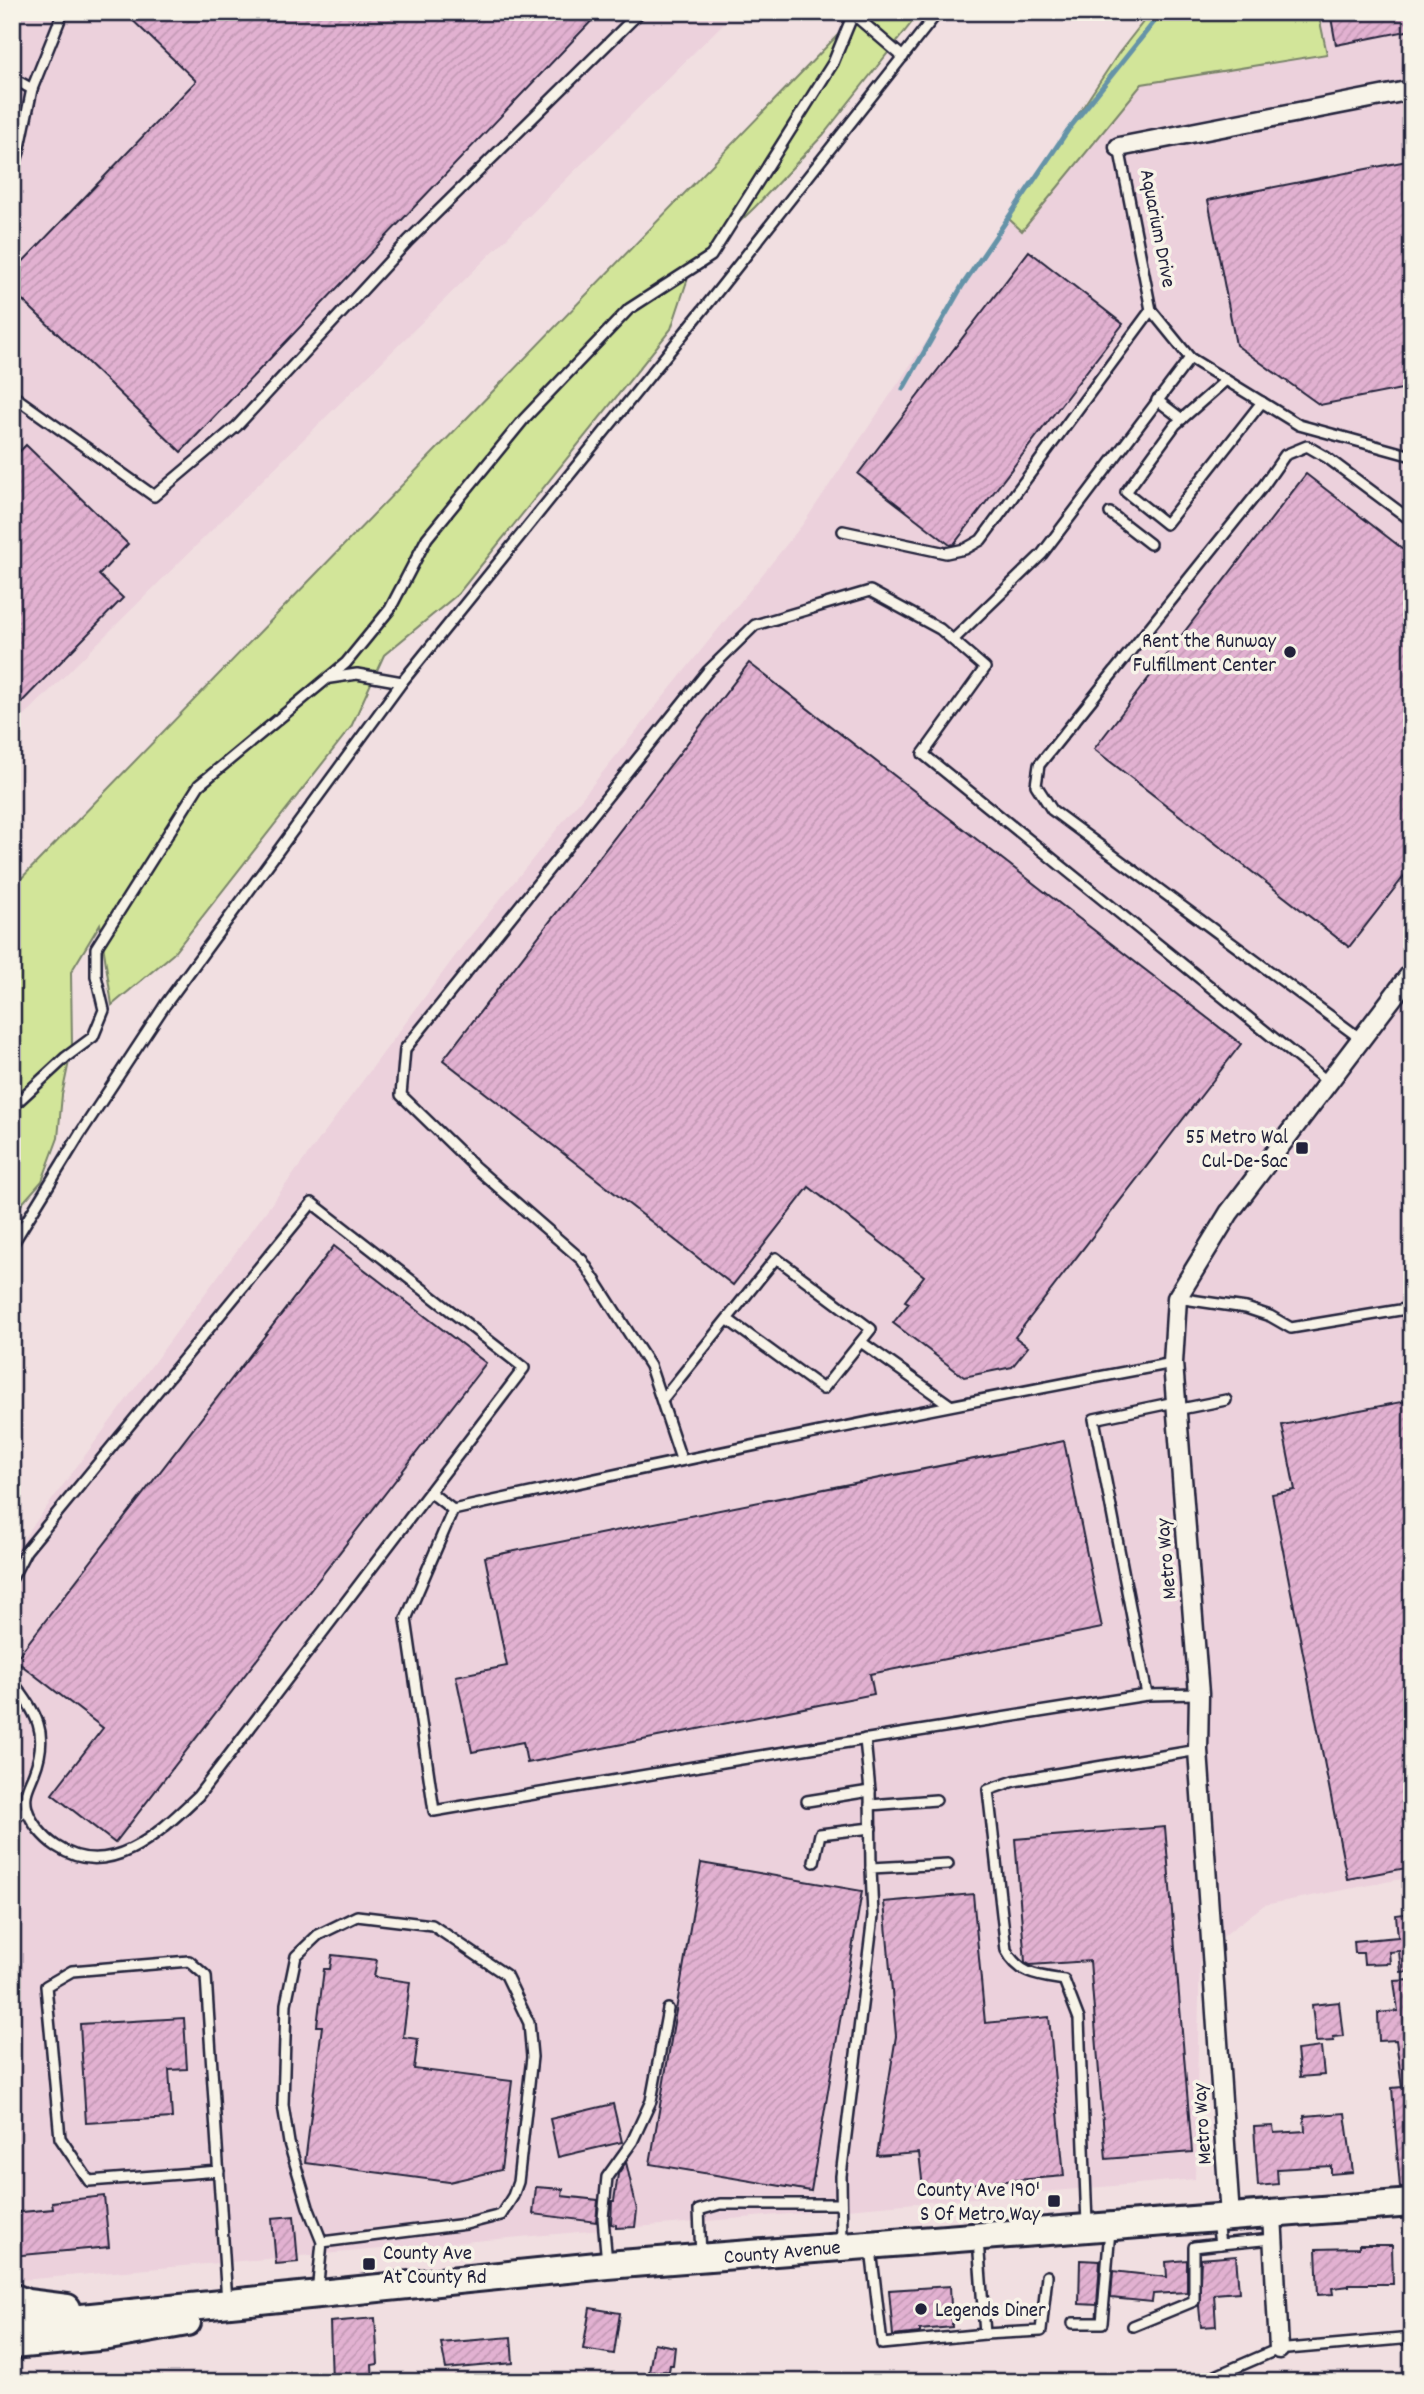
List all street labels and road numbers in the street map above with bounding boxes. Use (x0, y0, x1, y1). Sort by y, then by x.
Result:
street label: Aquarium Drive (1130, 167, 1182, 290)
street label: Metro Way (1149, 1516, 1186, 1601)
street label: Metro Way (1186, 2082, 1222, 2166)
street label: County Avenue (723, 2234, 842, 2274)

